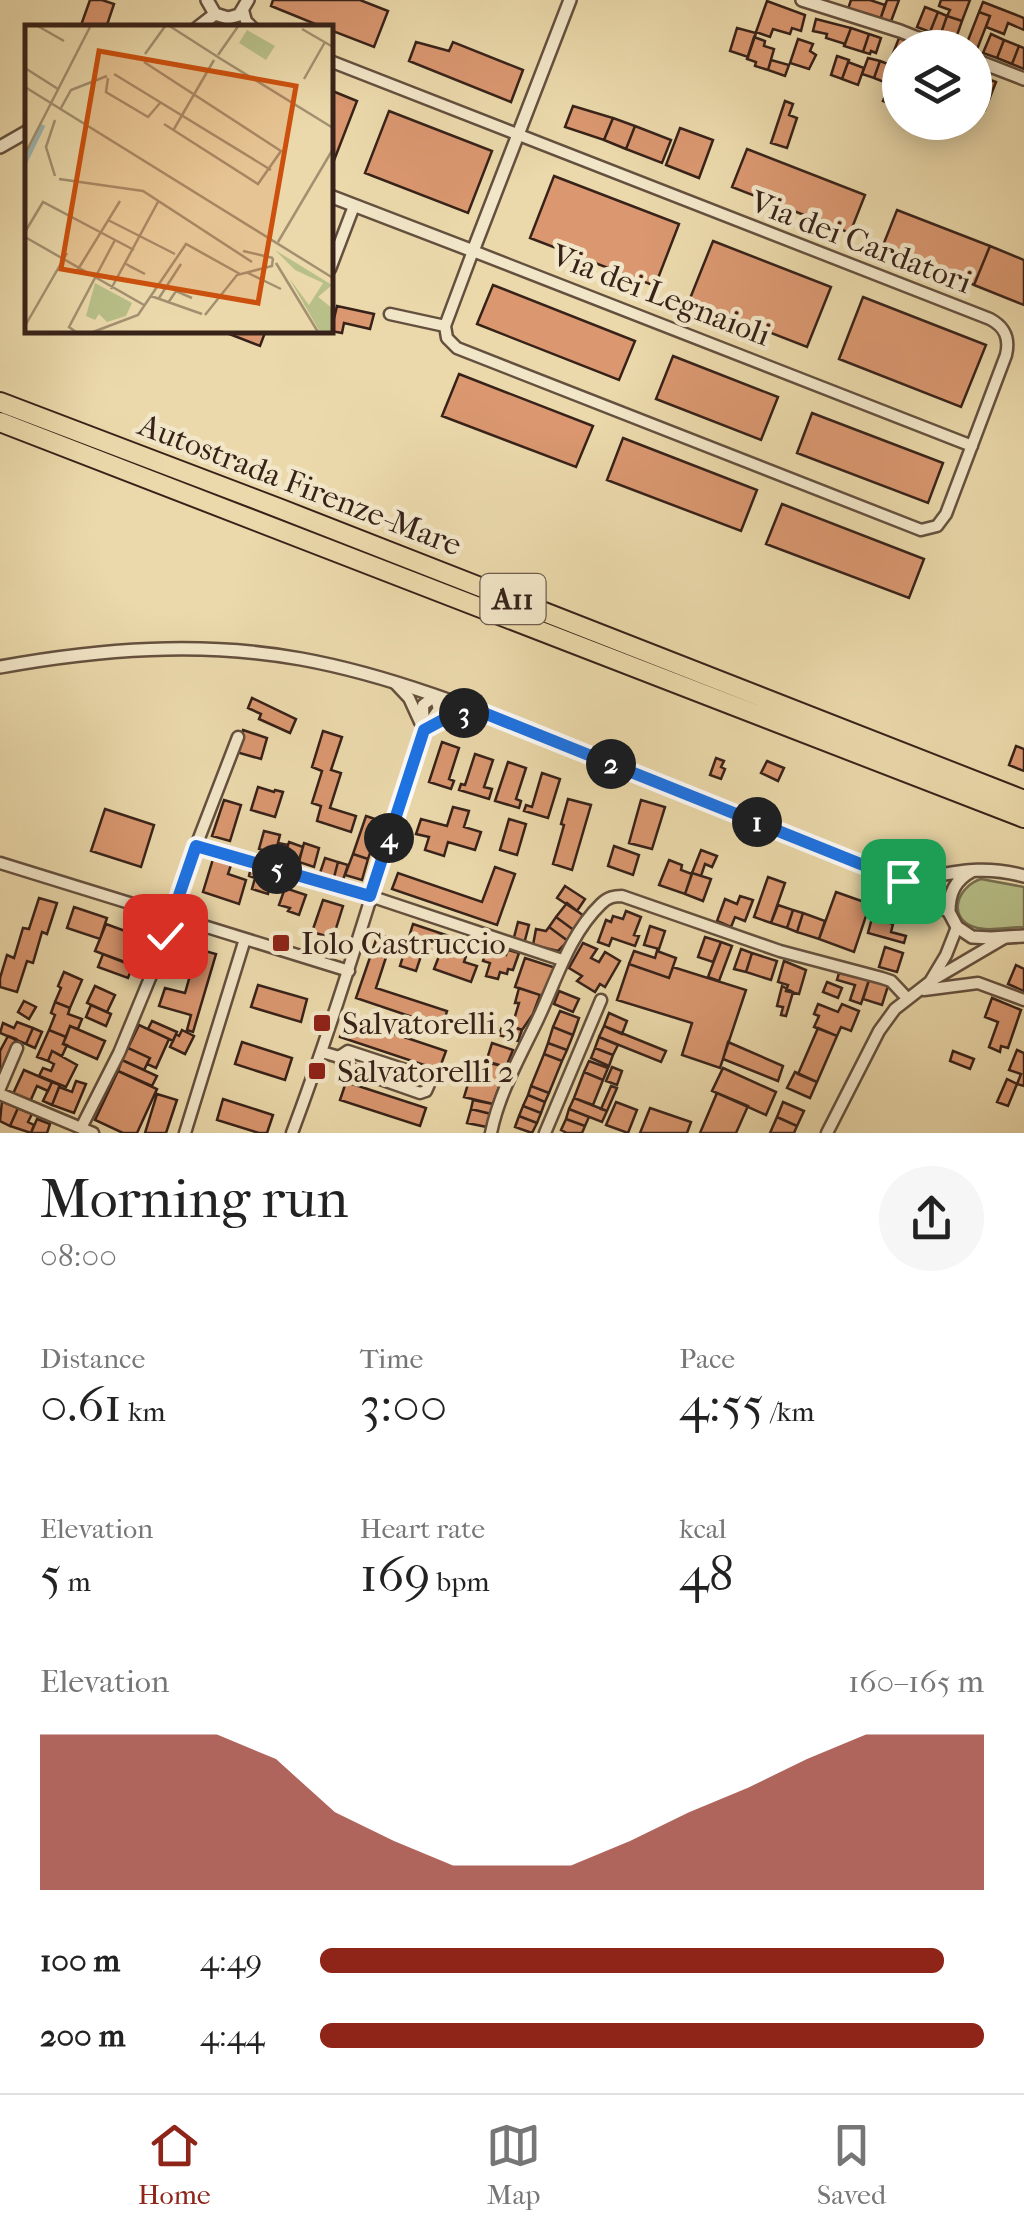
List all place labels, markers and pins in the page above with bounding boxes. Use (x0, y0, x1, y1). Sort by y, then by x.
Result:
pin: 3 (439, 688, 489, 738)
pin: 2 (586, 739, 636, 789)
pin: 1 (732, 797, 782, 847)
pin: 4 (364, 813, 414, 863)
pin (861, 839, 946, 924)
pin: 5 (252, 844, 302, 894)
pin (123, 894, 208, 979)
place label: Iolo Castruccio (301, 925, 506, 962)
marker: Iolo Castruccio (270, 932, 292, 954)
place label: Salvatorelli 3 (342, 1005, 516, 1042)
marker: Salvatorelli 3 (311, 1012, 333, 1034)
place label: Salvatorelli 2 (337, 1053, 514, 1090)
marker: Salvatorelli 2 (306, 1060, 328, 1082)

